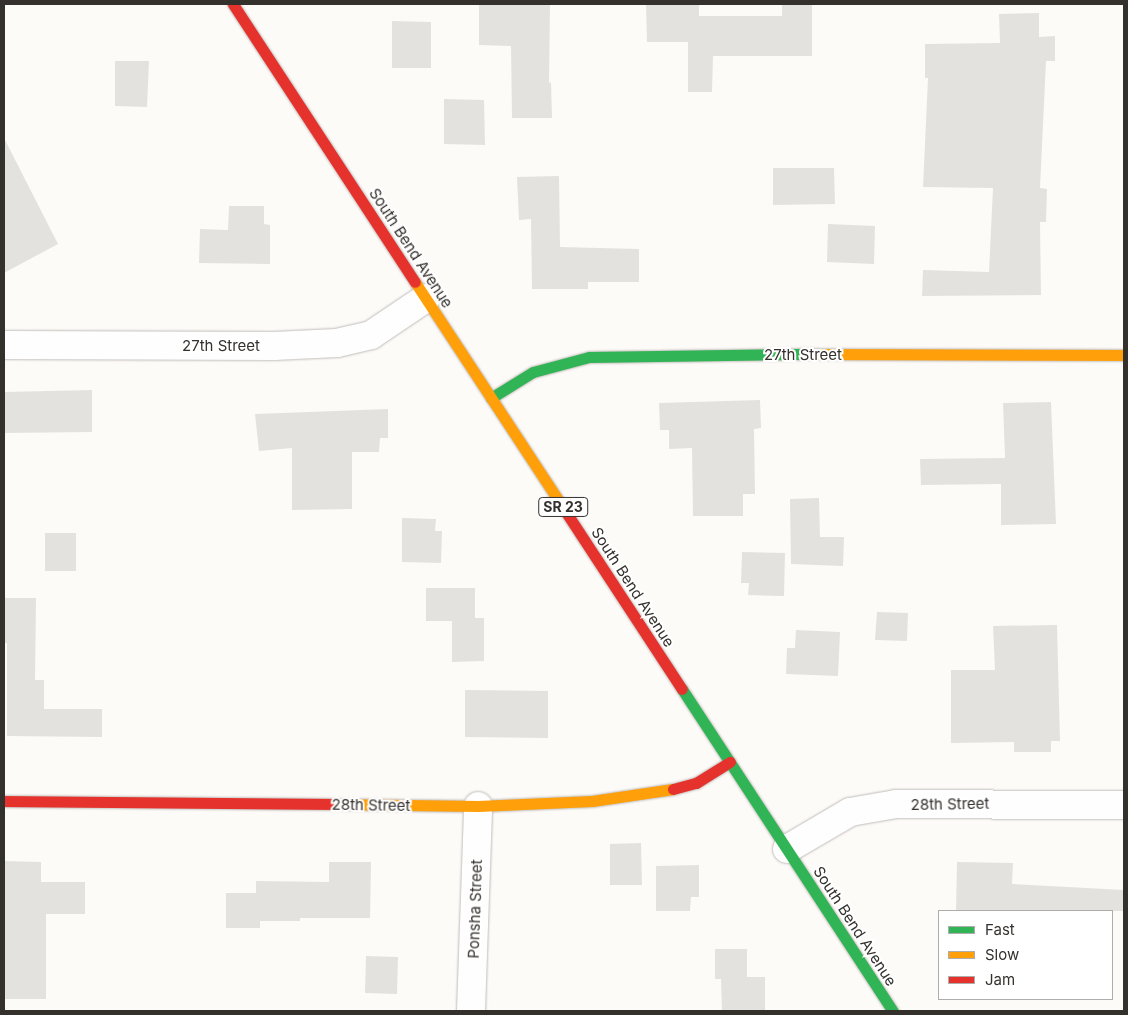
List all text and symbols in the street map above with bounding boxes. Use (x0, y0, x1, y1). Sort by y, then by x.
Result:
street label: South Bend Avenue (366, 185, 456, 311)
street label: 27th Street (182, 337, 260, 355)
street label: 27th Street (764, 346, 842, 364)
road number: SR 23 (538, 496, 588, 518)
street label: South Bend Avenue (588, 524, 678, 650)
street label: 28th Street (910, 794, 990, 814)
street label: 28th Street (331, 795, 411, 815)
street label: Ponsha Street (464, 859, 486, 959)
street label: South Bend Avenue (810, 863, 900, 989)
legend (938, 910, 1113, 1000)
text: Fast (985, 920, 1015, 939)
text: Slow (985, 945, 1019, 964)
text: Jam (985, 970, 1015, 989)

